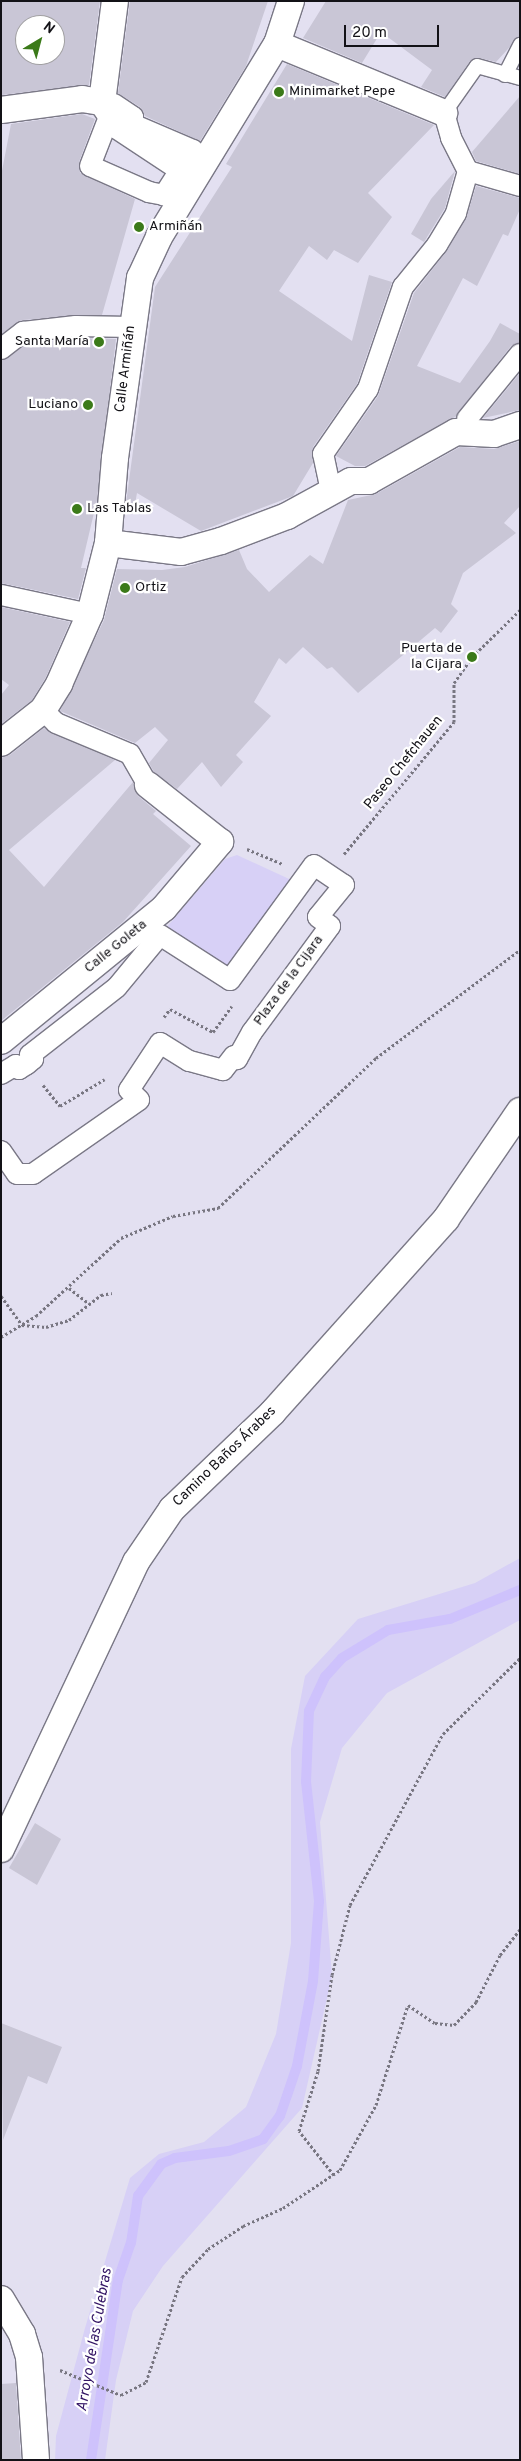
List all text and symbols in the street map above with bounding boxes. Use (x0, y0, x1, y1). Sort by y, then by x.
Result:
north arrow (15, 15, 65, 65)
scale bar (346, 15, 441, 47)
text: N (40, 19, 58, 38)
text: 20 m (352, 24, 387, 43)
place label: Minimarket Pepe (289, 84, 395, 100)
marker: Minimarket Pepe (273, 86, 285, 98)
place label: Armiñán (149, 219, 202, 235)
marker: Armiñán (133, 221, 145, 233)
street label: Calle Armiñán (112, 324, 140, 414)
place label: Santa María (15, 334, 89, 350)
marker: Santa María (93, 336, 105, 348)
place label: Luciano (28, 397, 78, 413)
marker: Luciano (82, 399, 94, 411)
place label: Las Tablas (87, 501, 152, 517)
marker: Las Tablas (71, 503, 83, 515)
place label: Ortiz (135, 580, 167, 596)
marker: Ortiz (119, 582, 131, 594)
place label: Puerta de la Cijara (401, 641, 462, 674)
marker: Puerta de la Cijara (466, 651, 478, 663)
street label: Paseo Chefchauen (361, 713, 447, 813)
street label: Calle Goleta (81, 917, 151, 977)
street label: Plaza de la Cijara (251, 933, 327, 1029)
street label: Camino Baños Árabes (170, 1403, 280, 1511)
water label: Arroyo de las Culebras (74, 2267, 116, 2413)

